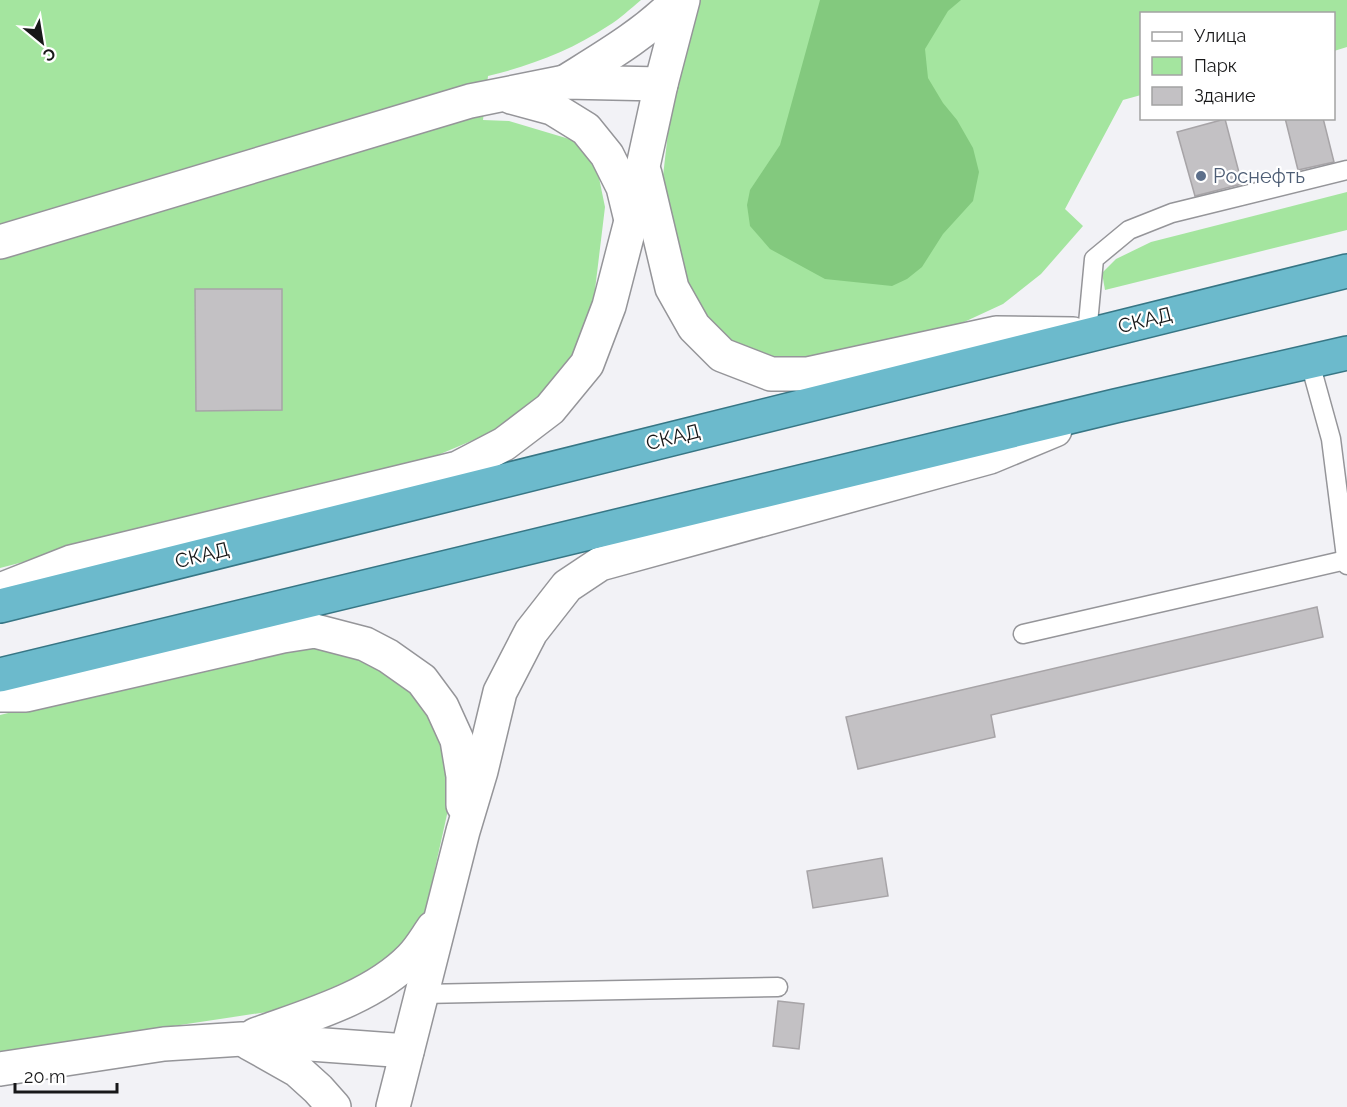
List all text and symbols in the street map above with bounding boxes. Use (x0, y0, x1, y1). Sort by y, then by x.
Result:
north arrow (12, 12, 72, 72)
legend (1140, 12, 1335, 120)
text: Улица (1194, 25, 1246, 46)
text: С (40, 44, 59, 66)
text: Парк (1194, 55, 1237, 76)
text: Здание (1194, 85, 1256, 106)
place label: Роснефть (1213, 164, 1305, 188)
marker: Роснефть (1194, 169, 1208, 183)
street label: СКАД (1115, 302, 1175, 338)
street label: СКАД (643, 419, 703, 455)
street label: СКАД (172, 537, 232, 573)
scale bar (15, 1056, 117, 1094)
text: 20 m (24, 1066, 66, 1087)

